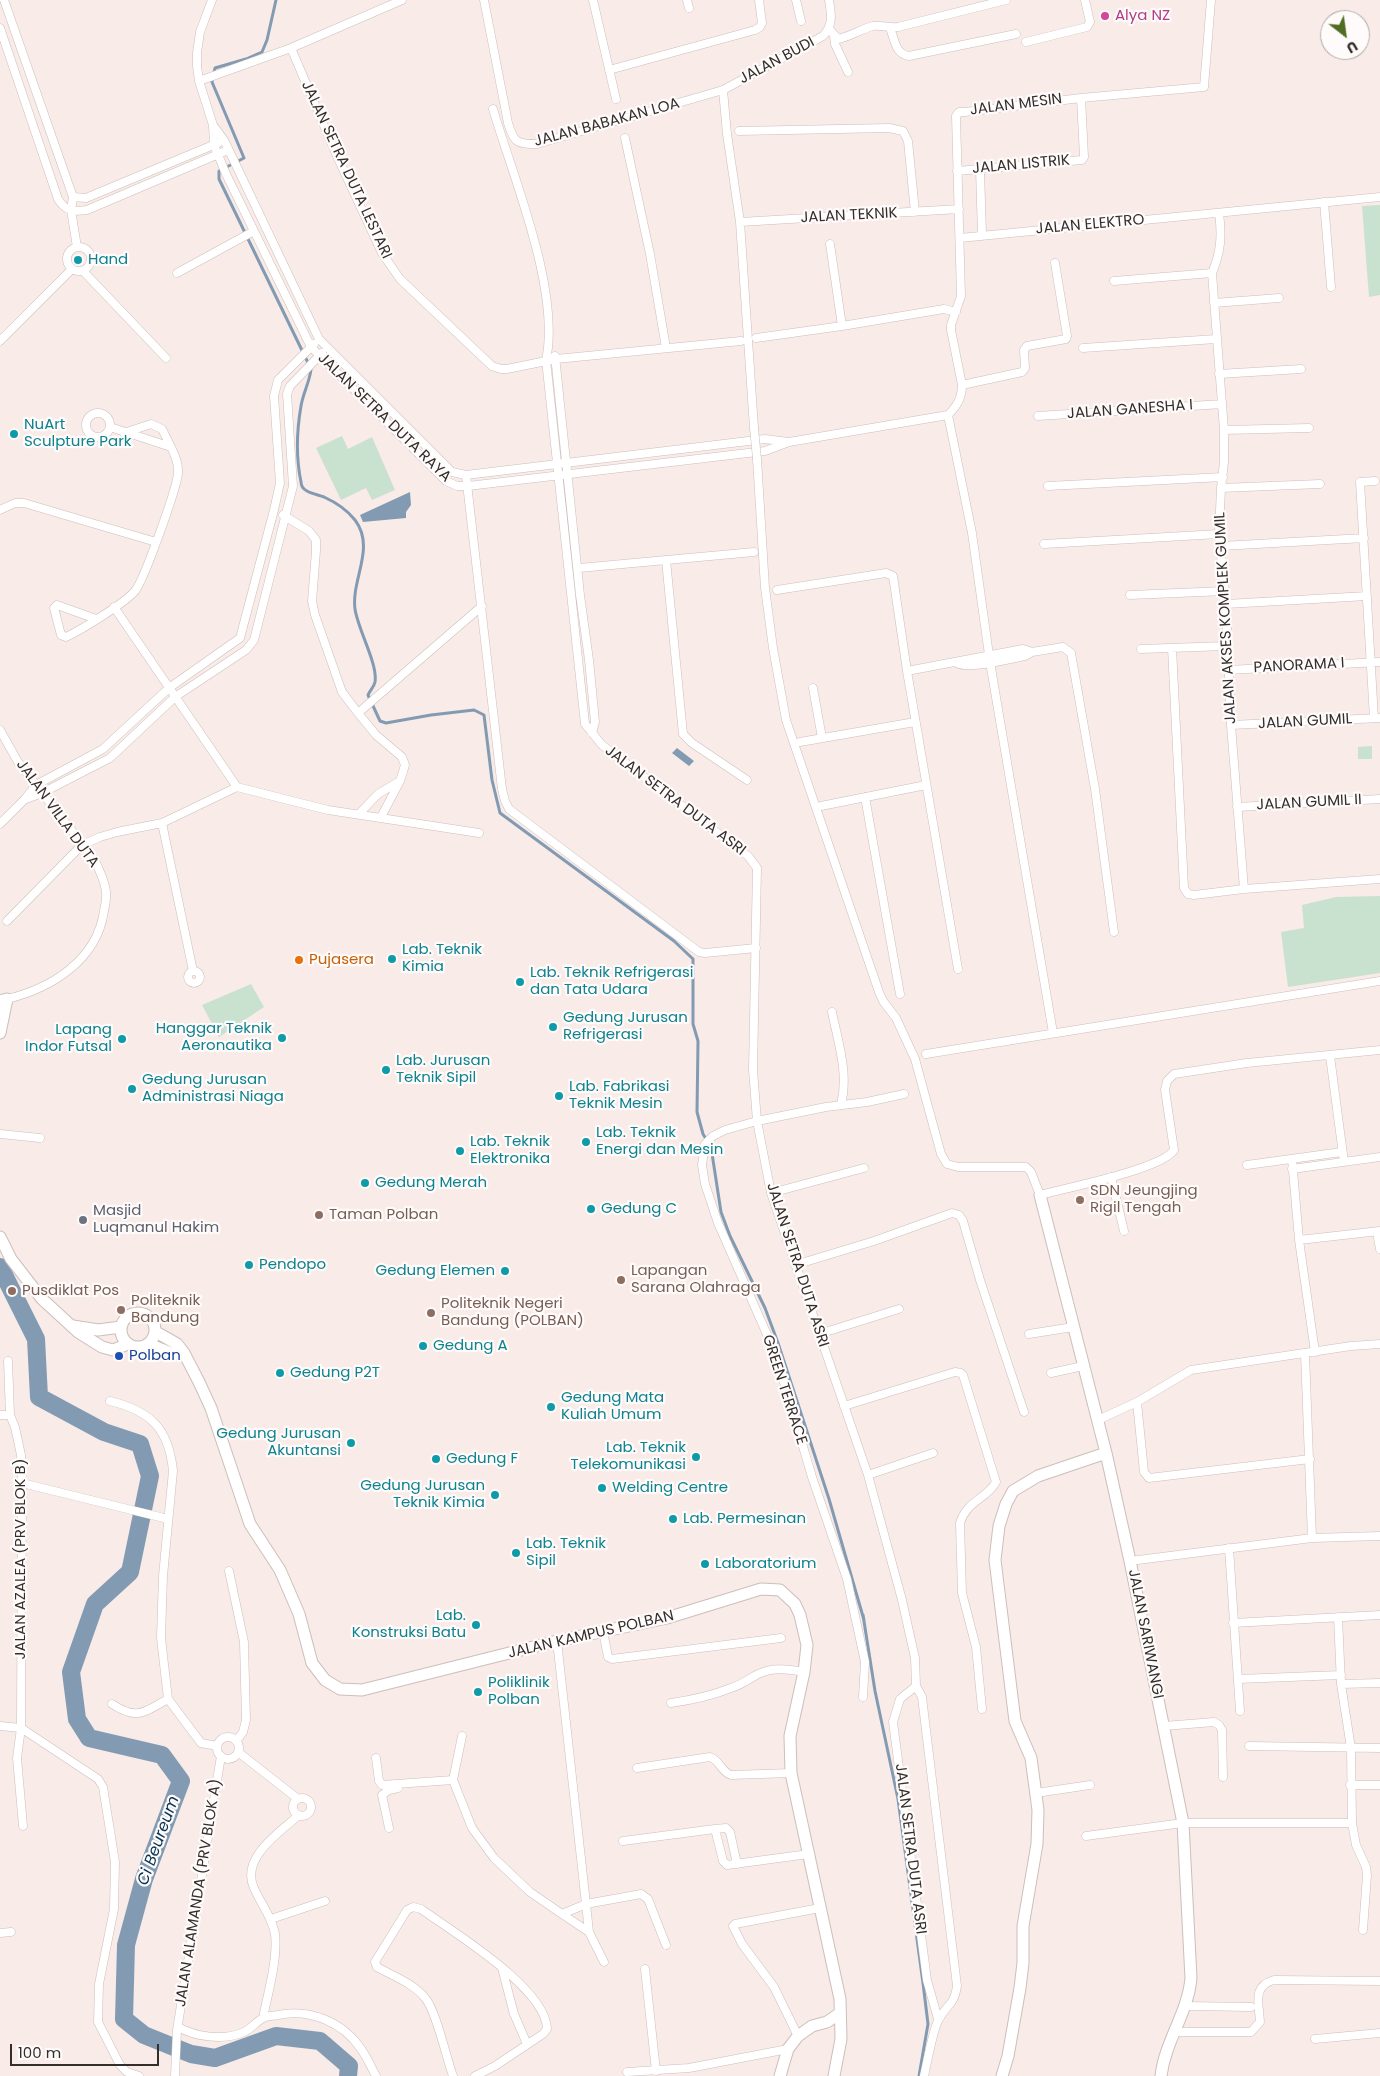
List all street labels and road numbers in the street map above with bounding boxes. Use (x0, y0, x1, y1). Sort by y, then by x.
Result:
street label: JALAN BUDI (736, 34, 818, 88)
street label: JALAN SETRA DUTA LESTARI (297, 78, 395, 262)
street label: JALAN MESIN (969, 90, 1063, 120)
street label: JALAN BABAKAN LOA (532, 95, 682, 151)
street label: JALAN LISTRIK (971, 152, 1071, 178)
street label: JALAN TEKNIK (800, 204, 898, 228)
street label: JALAN ELEKTRO (1035, 211, 1145, 239)
street label: JALAN SETRA DUTA RAYA (314, 350, 454, 486)
street label: JALAN GANESHA I (1066, 397, 1194, 423)
street label: JALAN AKSES KOMPLEK GUMIL (1211, 512, 1241, 724)
street label: PANORAMA I (1253, 655, 1345, 677)
street label: JALAN GUMIL (1258, 711, 1352, 733)
street label: JALAN SETRA DUTA ASRI (601, 742, 749, 860)
street label: JALAN VILLA DUTA (12, 757, 102, 871)
street label: JALAN GUMIL II (1256, 791, 1362, 815)
street label: JALAN SETRA DUTA ASRI (762, 1181, 832, 1349)
street label: GREEN TERRACE (758, 1333, 810, 1447)
street label: JALAN AZALEA (PRV BLOK B) (12, 1458, 30, 1660)
street label: JALAN SARIWANGI (1124, 1568, 1166, 1700)
street label: JALAN KAMPUS POLBAN (506, 1607, 676, 1663)
street label: JALAN SETRA DUTA ASRI (891, 1763, 929, 1935)
street label: JALAN ALAMANDA (PRV BLOK A) (172, 1778, 226, 2008)

